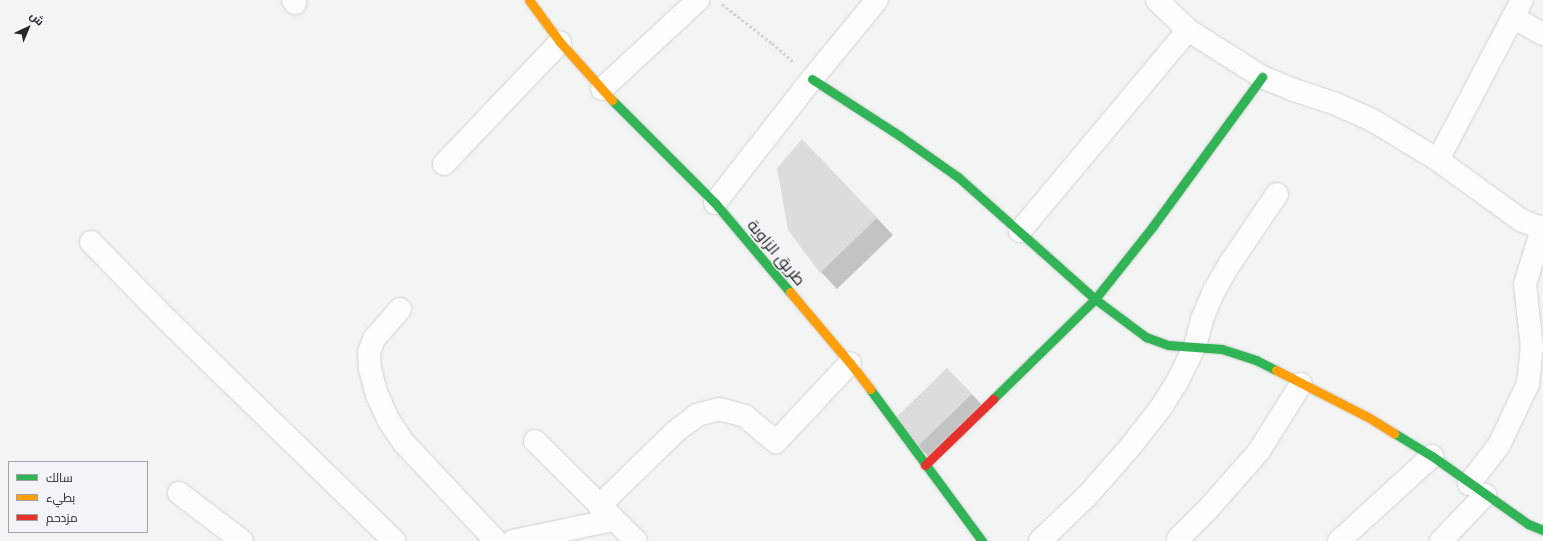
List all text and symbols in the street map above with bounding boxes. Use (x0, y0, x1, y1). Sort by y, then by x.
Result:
north arrow (8, 8, 48, 48)
text: ش (27, 9, 46, 29)
street label: طريق الزاوية (743, 216, 809, 290)
legend (8, 461, 148, 533)
text: سالك (46, 471, 73, 485)
text: بطيء (46, 491, 75, 505)
text: مزدحم (46, 511, 78, 525)

